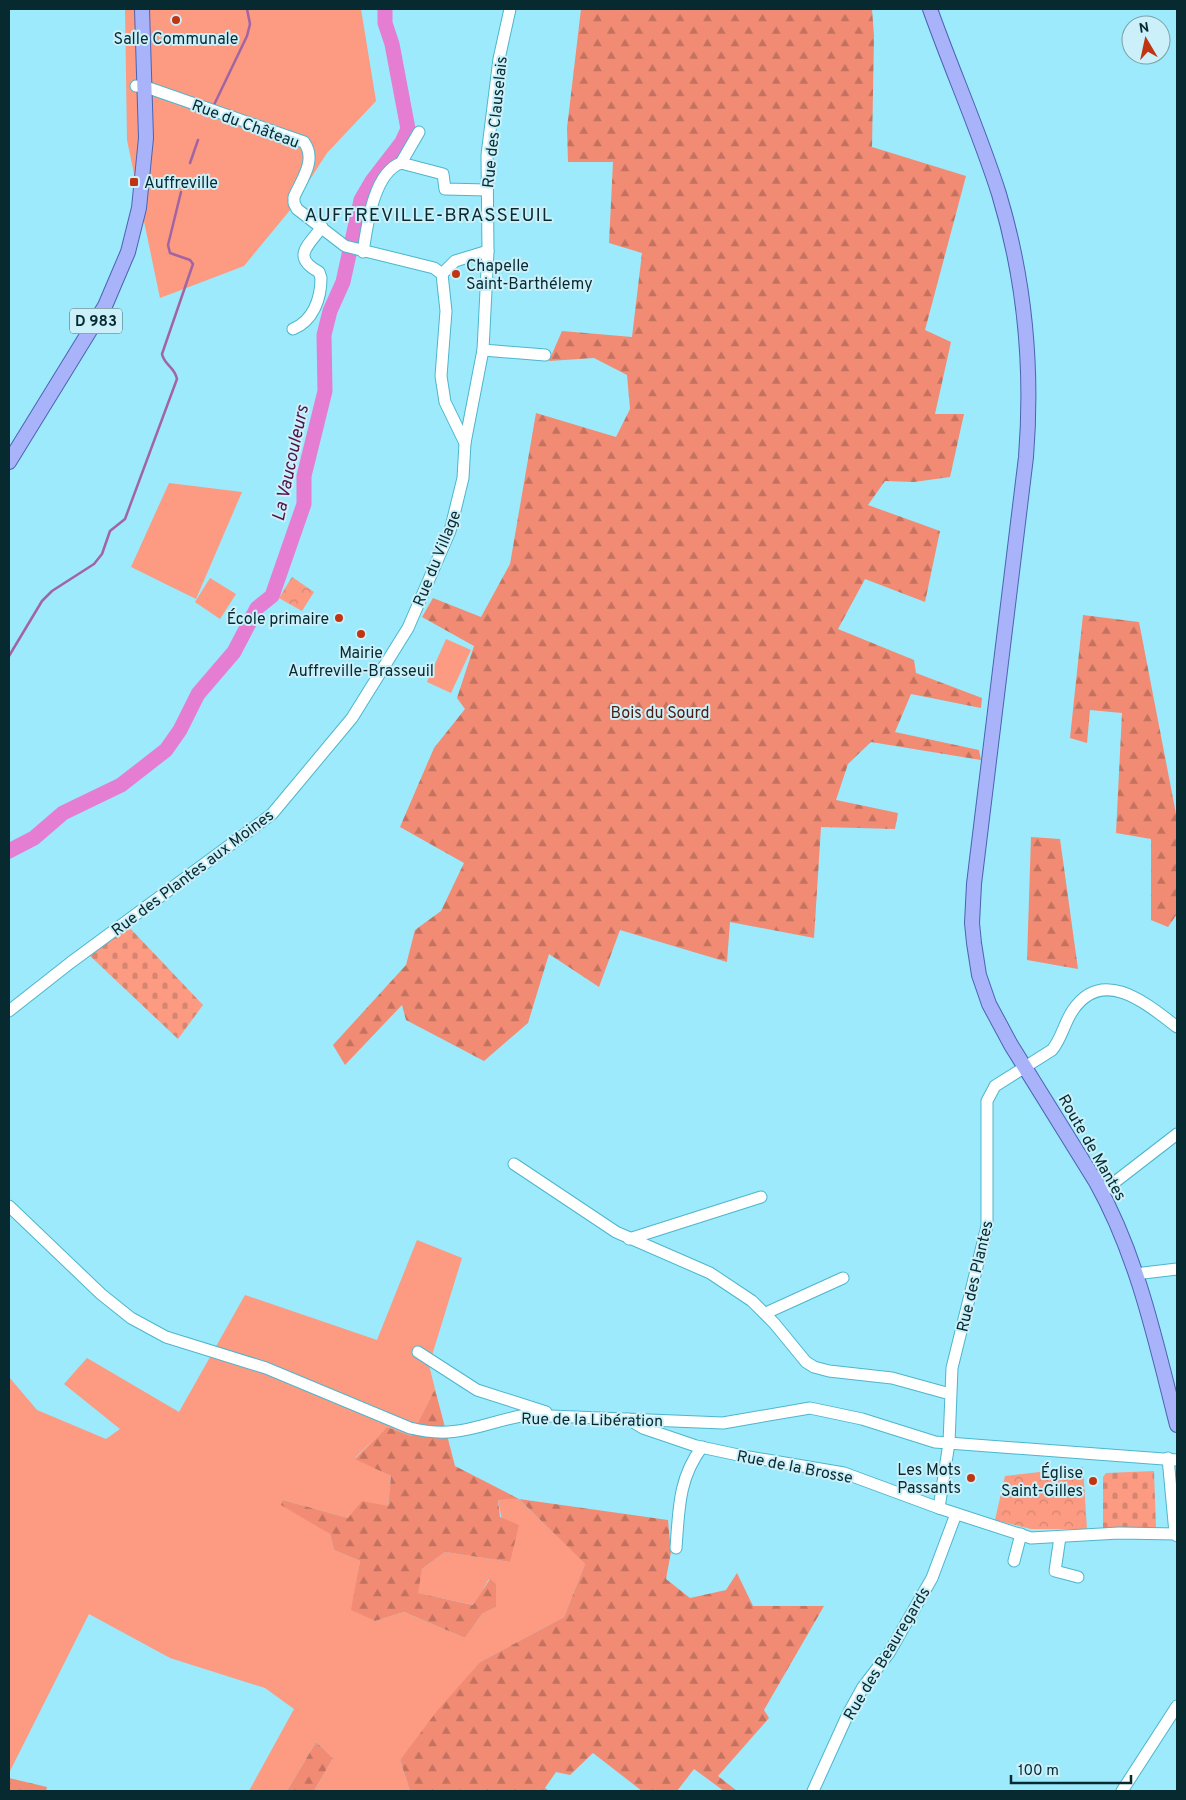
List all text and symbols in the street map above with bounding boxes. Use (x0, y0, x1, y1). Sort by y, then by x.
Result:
marker: Salle Communale (170, 14, 182, 26)
north arrow (1121, 15, 1171, 65)
text: N (1138, 19, 1151, 38)
place label: Salle Communale (114, 30, 238, 50)
street label: Rue des Clauselais (479, 55, 513, 189)
street label: Rue du Château (189, 96, 302, 154)
place label: Auffreville (144, 174, 218, 194)
marker: Auffreville (128, 176, 140, 188)
district label: AUFFREVILLE-BRASSEUIL (305, 204, 553, 228)
place label: Chapelle Saint-Barthélemy (466, 257, 593, 295)
marker: Chapelle Saint-Barthélemy (450, 268, 462, 280)
road number: D 983 (70, 308, 122, 334)
water label: La Vaucouleurs (268, 402, 315, 523)
street label: Rue du Village (409, 508, 466, 610)
place label: École primaire (227, 608, 329, 630)
marker: École primaire (333, 612, 345, 624)
marker: Mairie Auffreville-Brasseuil (355, 628, 367, 640)
place label: Mairie Auffreville-Brasseuil (288, 644, 434, 682)
park label: Bois du Sourd (611, 704, 709, 724)
street label: Rue des Plantes aux Moines (108, 806, 278, 941)
street label: Route de Mantes (1053, 1091, 1130, 1205)
street label: Rue des Plantes (953, 1219, 999, 1334)
street label: Rue de la Libération (521, 1410, 663, 1432)
street label: Rue de la Brosse (735, 1447, 854, 1489)
place label: Les Mots Passants (897, 1461, 961, 1499)
place label: Église Saint-Gilles (1001, 1462, 1083, 1502)
marker: Les Mots Passants (965, 1472, 977, 1484)
marker: Église Saint-Gilles (1087, 1475, 1099, 1487)
street label: Rue des Beauregards (840, 1584, 935, 1724)
scale bar (1011, 1752, 1131, 1784)
text: 100 m (1018, 1762, 1059, 1781)

